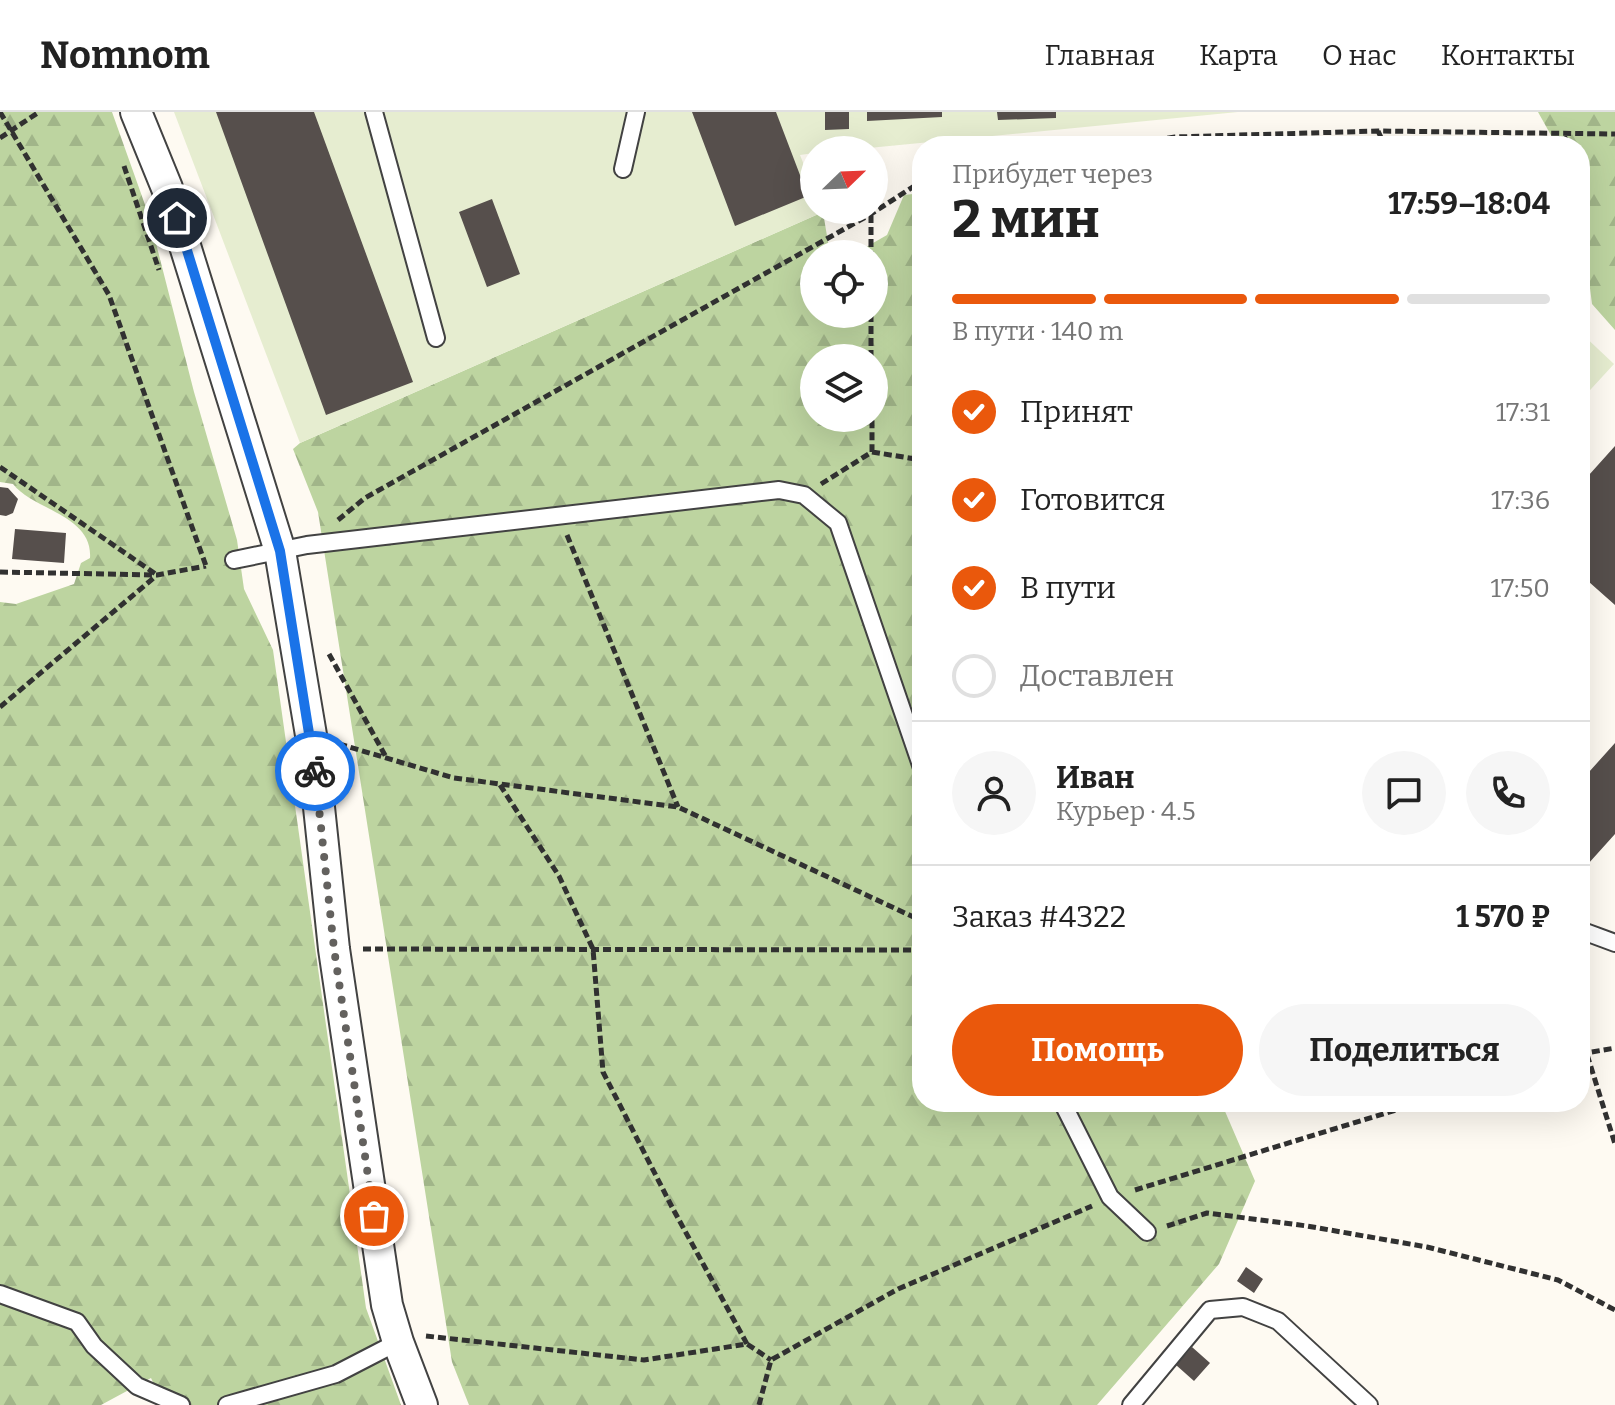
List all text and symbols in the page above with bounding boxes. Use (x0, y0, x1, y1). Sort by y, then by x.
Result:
text: Nomnom (40, 32, 210, 78)
text: Главная (1045, 39, 1155, 72)
text: Карта (1199, 39, 1278, 72)
text: О нас (1322, 39, 1397, 72)
text: Контакты (1441, 39, 1575, 72)
north arrow (800, 136, 888, 224)
map controls (800, 136, 888, 432)
text: Прибудет через (952, 159, 1153, 190)
pin (143, 184, 211, 252)
text: 17:59–18:04 (1388, 186, 1550, 222)
text: 2 мин (952, 188, 1100, 251)
icon: home (155, 196, 199, 240)
button: locate (800, 240, 888, 328)
text: В пути · 140 m (952, 316, 1123, 347)
button: layers (800, 344, 888, 432)
icon: check (952, 390, 996, 434)
text: Принят (1020, 394, 1133, 430)
text: 17:31 (1496, 397, 1550, 428)
icon: check (952, 478, 996, 522)
text: Готовится (1020, 482, 1165, 518)
text: 17:36 (1491, 485, 1550, 516)
icon: check (952, 566, 996, 610)
text: В пути (1020, 570, 1116, 606)
text: 17:50 (1491, 573, 1550, 604)
text: Доставлен (1020, 658, 1174, 694)
courier (275, 731, 355, 811)
icon: bike (293, 749, 337, 793)
button: person (952, 751, 1036, 835)
button: chat (1362, 751, 1446, 835)
button: phone (1466, 751, 1550, 835)
text: Иван (1056, 760, 1134, 796)
text: Курьер · 4.5 (1056, 796, 1196, 827)
text: Заказ #4322 (952, 899, 1126, 935)
text: 1 570 ₽ (1456, 899, 1550, 935)
button: Помощь (952, 1004, 1243, 1096)
button: Поделиться (1259, 1004, 1550, 1096)
pin (340, 1182, 408, 1250)
icon: bag (352, 1194, 396, 1238)

